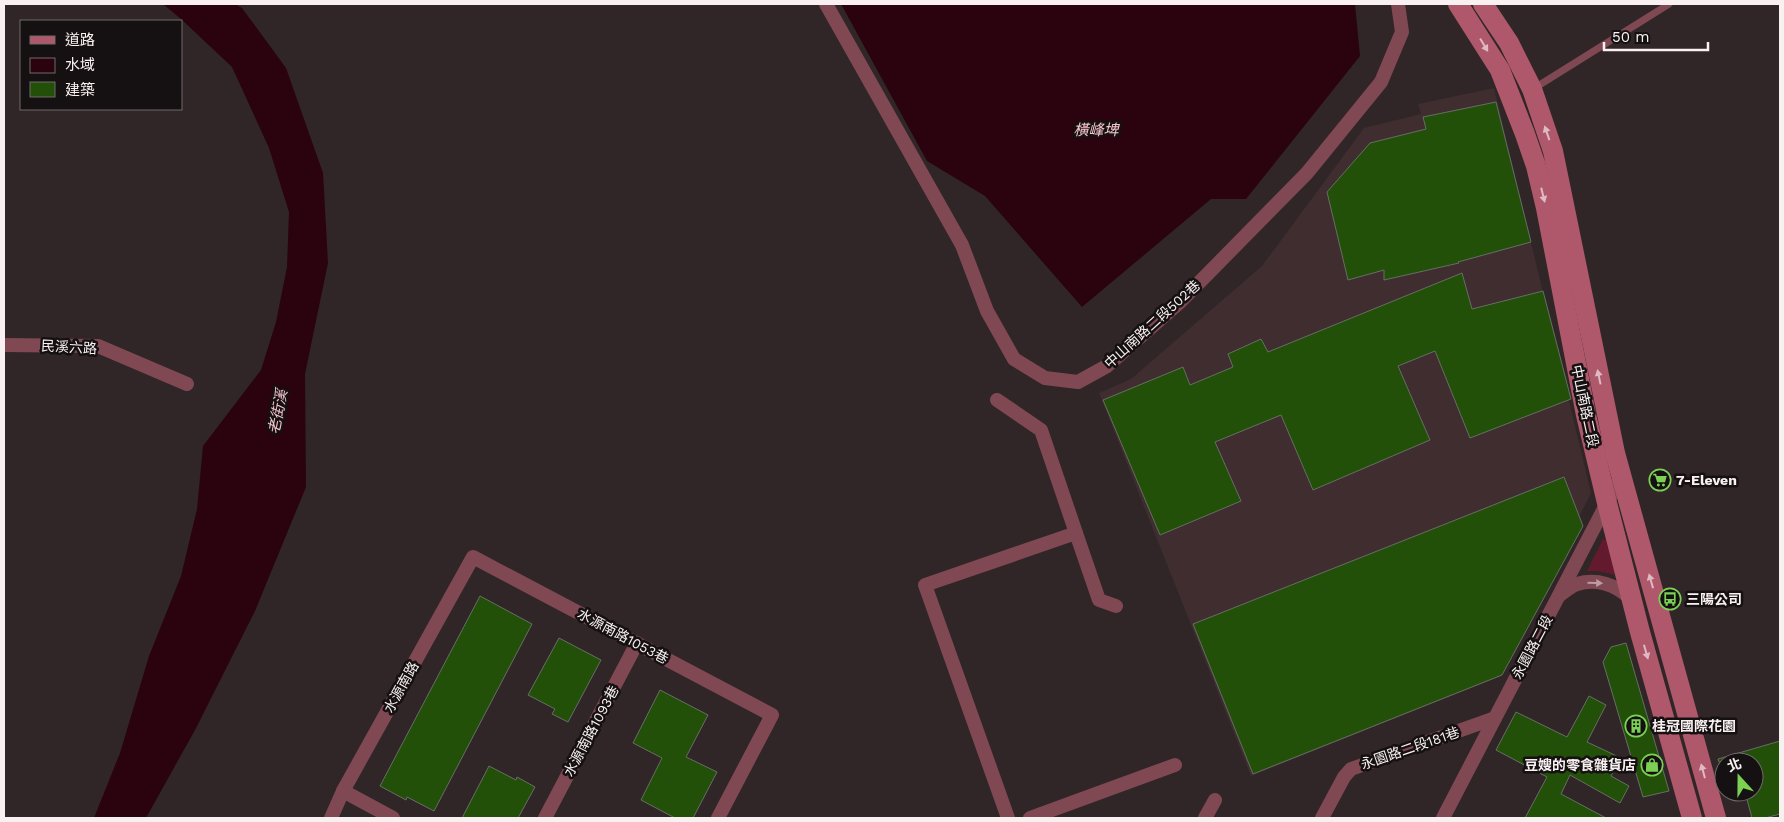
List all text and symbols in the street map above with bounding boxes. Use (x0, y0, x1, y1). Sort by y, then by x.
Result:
legend (20, 20, 182, 110)
scale bar (1604, 20, 1708, 52)
text: 50 m (1612, 28, 1649, 46)
text: 道路 (65, 31, 95, 49)
one-way arrow (1480, 38, 1489, 51)
text: 水域 (65, 56, 95, 74)
text: 建築 (65, 81, 95, 99)
water label: 橫峰埤 (1073, 121, 1120, 139)
one-way arrow (1542, 125, 1550, 140)
one-way arrow (1539, 188, 1547, 203)
street label: 中山南路二段502巷 (1101, 277, 1203, 371)
street label: 民溪六路 (41, 338, 97, 356)
street label: 中山南路二段 (1568, 363, 1602, 449)
one-way arrow (1595, 369, 1603, 384)
water label: 老街溪 (265, 386, 292, 436)
supermarket icon: 7-Eleven (1648, 468, 1672, 492)
place label: 7-Eleven (1676, 472, 1737, 488)
one-way arrow (1646, 573, 1654, 588)
one-way arrow (1587, 579, 1603, 587)
bus stop icon: 三陽公司 (1658, 587, 1682, 611)
place label: 三陽公司 (1686, 591, 1742, 607)
street label: 水源南路1053巷 (575, 605, 671, 667)
street label: 永園路二段 (1509, 612, 1555, 682)
one-way arrow (1642, 644, 1650, 659)
street label: 水源南路 (380, 659, 422, 715)
street label: 水源南路1093巷 (560, 683, 622, 779)
building icon: 桂冠國際花園 (1624, 714, 1648, 738)
place label: 桂冠國際花園 (1652, 718, 1736, 734)
street label: 永園路二段181巷 (1358, 724, 1462, 772)
north arrow (1714, 752, 1764, 802)
shop icon: 豆嫂的零食雜貨店 (1640, 753, 1664, 777)
text: 北 (1725, 755, 1744, 775)
place label: 豆嫂的零食雜貨店 (1524, 757, 1636, 773)
one-way arrow (1699, 764, 1707, 779)

